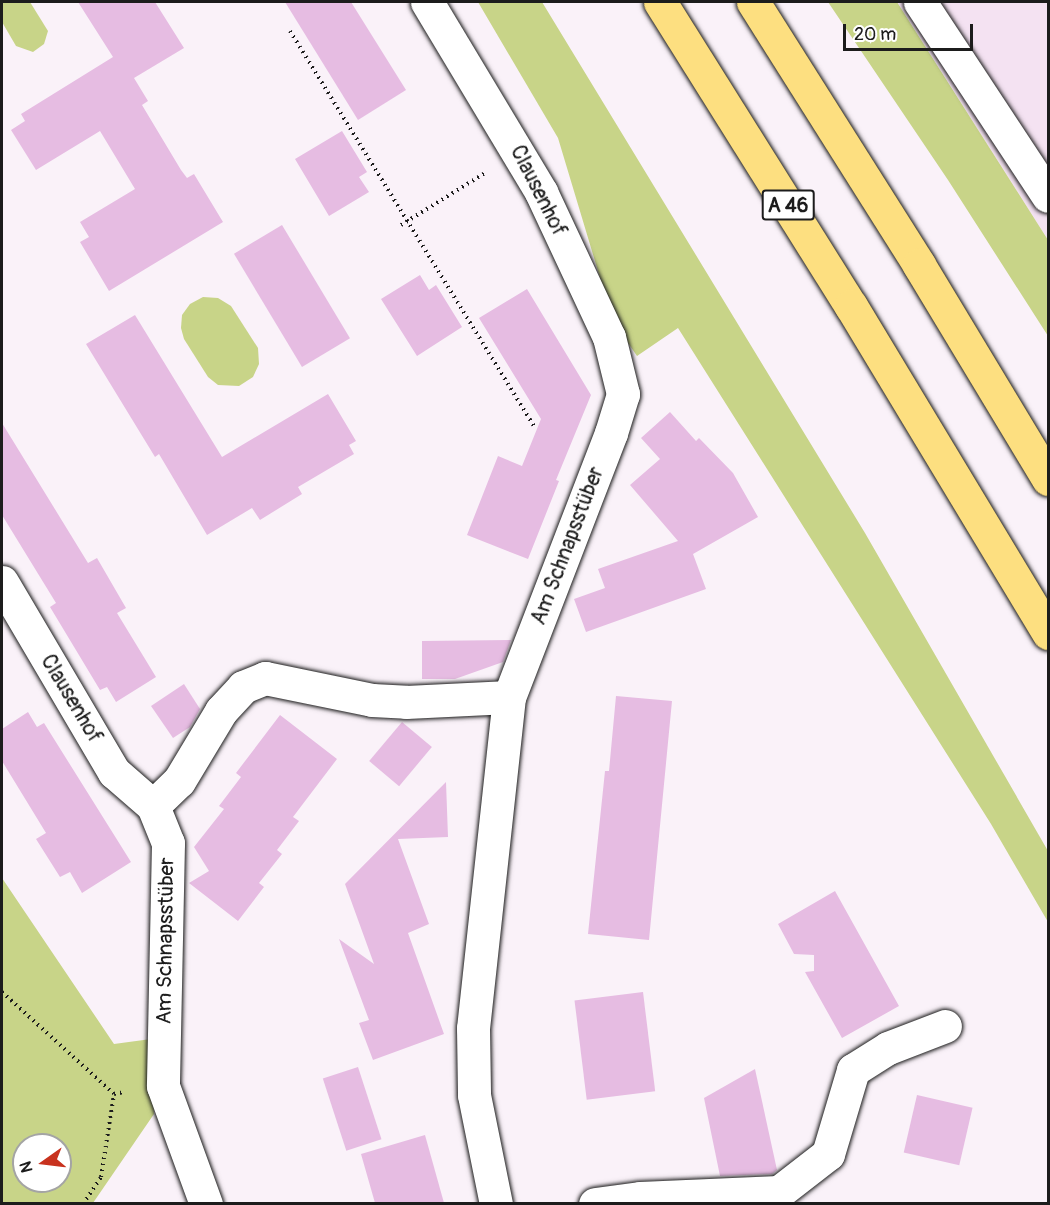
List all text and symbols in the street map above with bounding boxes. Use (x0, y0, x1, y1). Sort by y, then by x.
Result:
scale bar (846, 12, 976, 50)
text: 20 m (854, 23, 896, 46)
street label: Clausenhof (504, 141, 572, 241)
road number: A 46 (761, 188, 815, 222)
street label: Am Schnapsstüber (526, 464, 610, 628)
street label: Clausenhof (35, 650, 107, 748)
street label: Am Schnapsstüber (152, 857, 180, 1025)
north arrow (12, 1133, 72, 1193)
text: N (15, 1159, 37, 1175)

